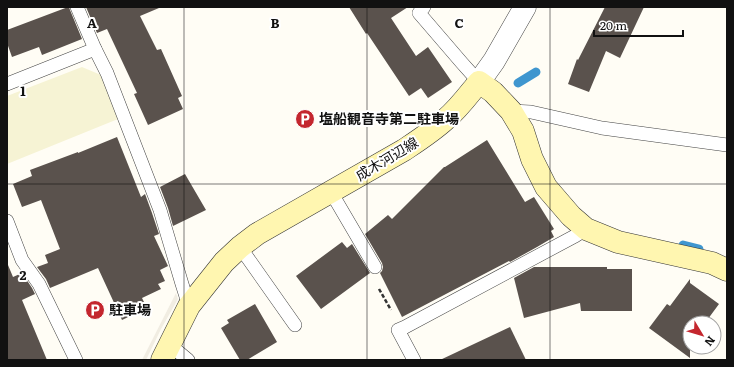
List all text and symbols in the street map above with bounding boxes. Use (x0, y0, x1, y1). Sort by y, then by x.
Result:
scale bar (594, 12, 683, 38)
text: A (87, 13, 97, 32)
text: B (271, 13, 280, 32)
text: C (454, 13, 464, 32)
text: 20 m (600, 16, 627, 34)
text: 1 (20, 81, 26, 100)
parking icon: 塩船観音寺第二駐車場 (294, 108, 316, 130)
place label: 塩船観音寺第二駐車場 (319, 108, 459, 128)
street label: 成木河辺線 (351, 132, 422, 185)
text: 2 (20, 265, 27, 284)
parking icon: 駐車場 (84, 299, 106, 321)
place label: 駐車場 (109, 299, 151, 319)
north arrow (682, 315, 722, 355)
text: N (702, 333, 720, 350)

